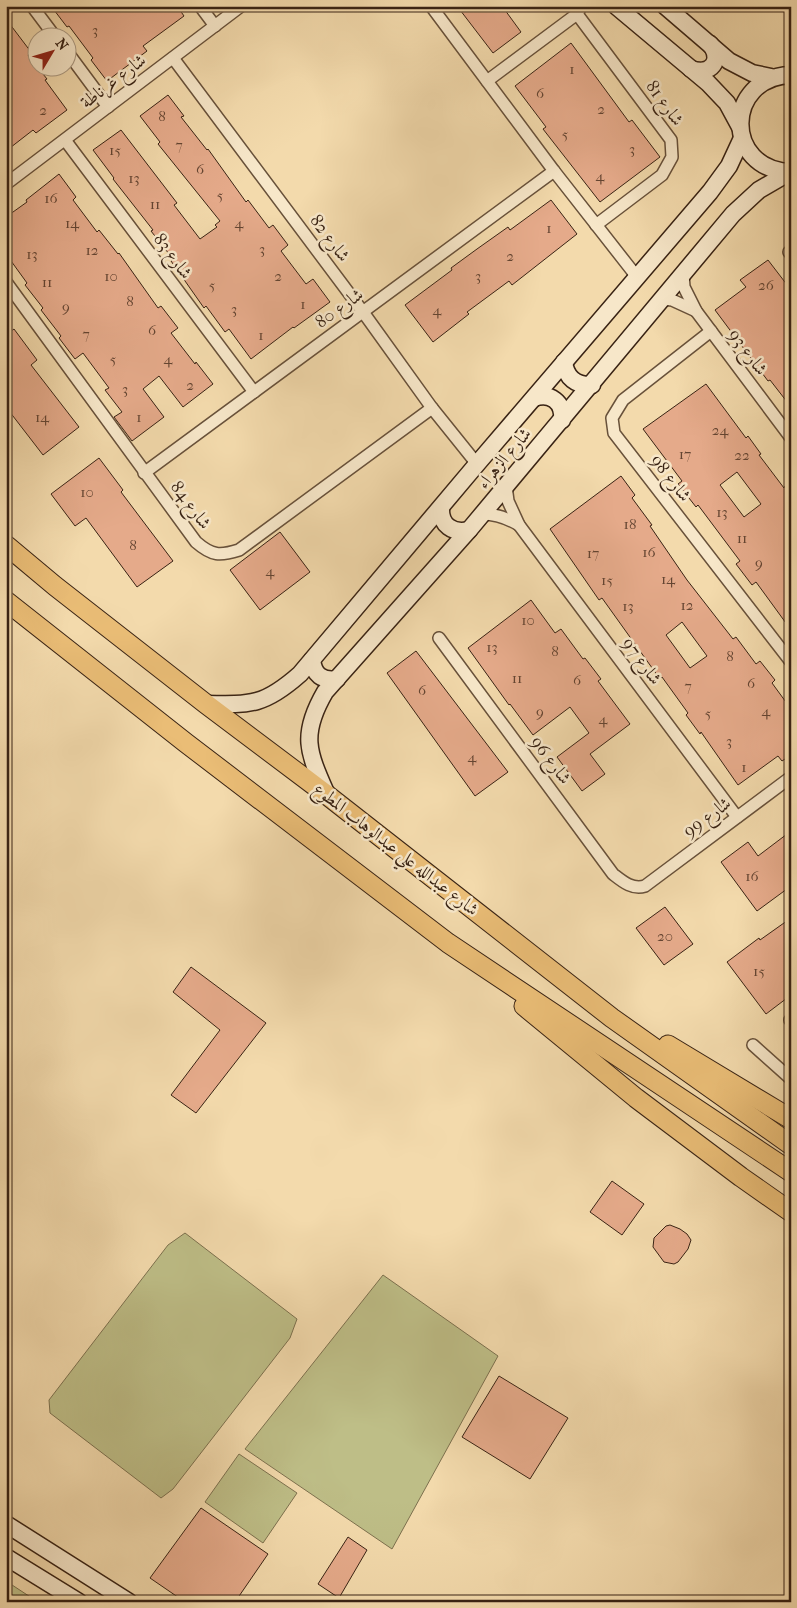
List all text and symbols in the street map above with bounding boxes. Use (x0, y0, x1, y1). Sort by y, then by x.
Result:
house number: 3 (92, 21, 98, 39)
north arrow (28, 28, 78, 78)
text: N (52, 35, 72, 54)
street label: شارع غرناطة (76, 50, 153, 116)
house number: 1 (569, 60, 575, 78)
street label: شارع 81 (638, 77, 688, 132)
house number: 6 (536, 84, 545, 102)
house number: 2 (597, 100, 605, 118)
house number: 2 (39, 101, 47, 119)
house number: 8 (158, 107, 166, 125)
house number: 5 (562, 125, 568, 143)
house number: 7 (175, 136, 183, 154)
house number: 3 (629, 140, 635, 158)
house number: 15 (109, 141, 121, 159)
house number: 6 (196, 160, 205, 178)
house number: 4 (596, 167, 606, 185)
house number: 13 (128, 169, 140, 187)
house number: 5 (217, 186, 223, 204)
house number: 16 (44, 189, 59, 207)
house number: 11 (150, 195, 160, 213)
street label: شارع 82 (302, 211, 354, 268)
house number: 14 (65, 214, 80, 232)
house number: 4 (235, 214, 245, 232)
house number: 1 (546, 219, 552, 237)
street label: شارع 83 (146, 229, 196, 286)
house number: 3 (259, 240, 265, 258)
house number: 12 (85, 241, 99, 259)
house number: 13 (26, 245, 38, 263)
house number: 2 (506, 247, 514, 265)
house number: 10 (104, 267, 118, 285)
house number: 2 (274, 267, 282, 285)
house number: 3 (475, 267, 481, 285)
house number: 11 (42, 273, 52, 291)
house number: 5 (209, 276, 215, 294)
house number: 26 (758, 276, 775, 294)
street label: شارع 80 (311, 284, 370, 336)
house number: 8 (126, 292, 134, 310)
house number: 1 (300, 295, 306, 313)
house number: 9 (62, 298, 70, 316)
house number: 3 (231, 300, 237, 318)
house number: 4 (433, 301, 443, 319)
house number: 6 (148, 321, 157, 339)
house number: 7 (82, 325, 90, 343)
street label: شارع 93 (720, 325, 772, 382)
house number: 1 (258, 326, 264, 344)
house number: 5 (110, 350, 116, 368)
house number: 4 (164, 350, 174, 368)
house number: 2 (186, 376, 194, 394)
house number: 3 (122, 380, 128, 398)
house number: 14 (35, 408, 50, 426)
house number: 1 (136, 408, 142, 426)
house number: 24 (712, 421, 729, 439)
street label: شارع الزهراء (473, 424, 539, 496)
house number: 17 (679, 445, 691, 463)
house number: 22 (734, 446, 750, 464)
street label: شارع 98 (643, 451, 695, 508)
street label: شارع 84 (163, 477, 215, 536)
house number: 10 (80, 483, 94, 501)
house number: 13 (716, 503, 728, 521)
house number: 18 (624, 515, 636, 533)
house number: 11 (737, 529, 747, 547)
house number: 8 (129, 536, 137, 554)
house number: 16 (642, 543, 657, 561)
house number: 17 (587, 544, 599, 562)
house number: 9 (755, 554, 763, 572)
house number: 4 (266, 562, 276, 580)
house number: 14 (661, 570, 676, 588)
house number: 15 (601, 571, 613, 589)
house number: 12 (680, 596, 694, 614)
house number: 13 (622, 597, 634, 615)
house number: 10 (521, 611, 535, 629)
street label: شارع 97 (614, 634, 666, 691)
house number: 13 (486, 638, 498, 656)
house number: 8 (551, 642, 559, 660)
house number: 8 (726, 647, 734, 665)
house number: 11 (512, 669, 522, 687)
house number: 6 (573, 671, 582, 689)
house number: 6 (747, 674, 756, 692)
house number: 7 (684, 677, 692, 695)
house number: 6 (418, 681, 427, 699)
house number: 4 (762, 702, 772, 720)
house number: 9 (536, 703, 544, 721)
house number: 5 (705, 704, 711, 722)
house number: 4 (599, 710, 609, 728)
street label: شارع 96 (523, 732, 575, 791)
house number: 3 (726, 732, 732, 750)
house number: 4 (468, 748, 478, 766)
house number: 1 (741, 758, 747, 776)
street label: شارع عبدالله علي عبدالوهاب المطوع (305, 778, 483, 925)
street label: شارع 99 (679, 793, 738, 845)
house number: 16 (745, 867, 760, 885)
house number: 20 (657, 927, 673, 945)
house number: 15 (753, 962, 765, 980)

